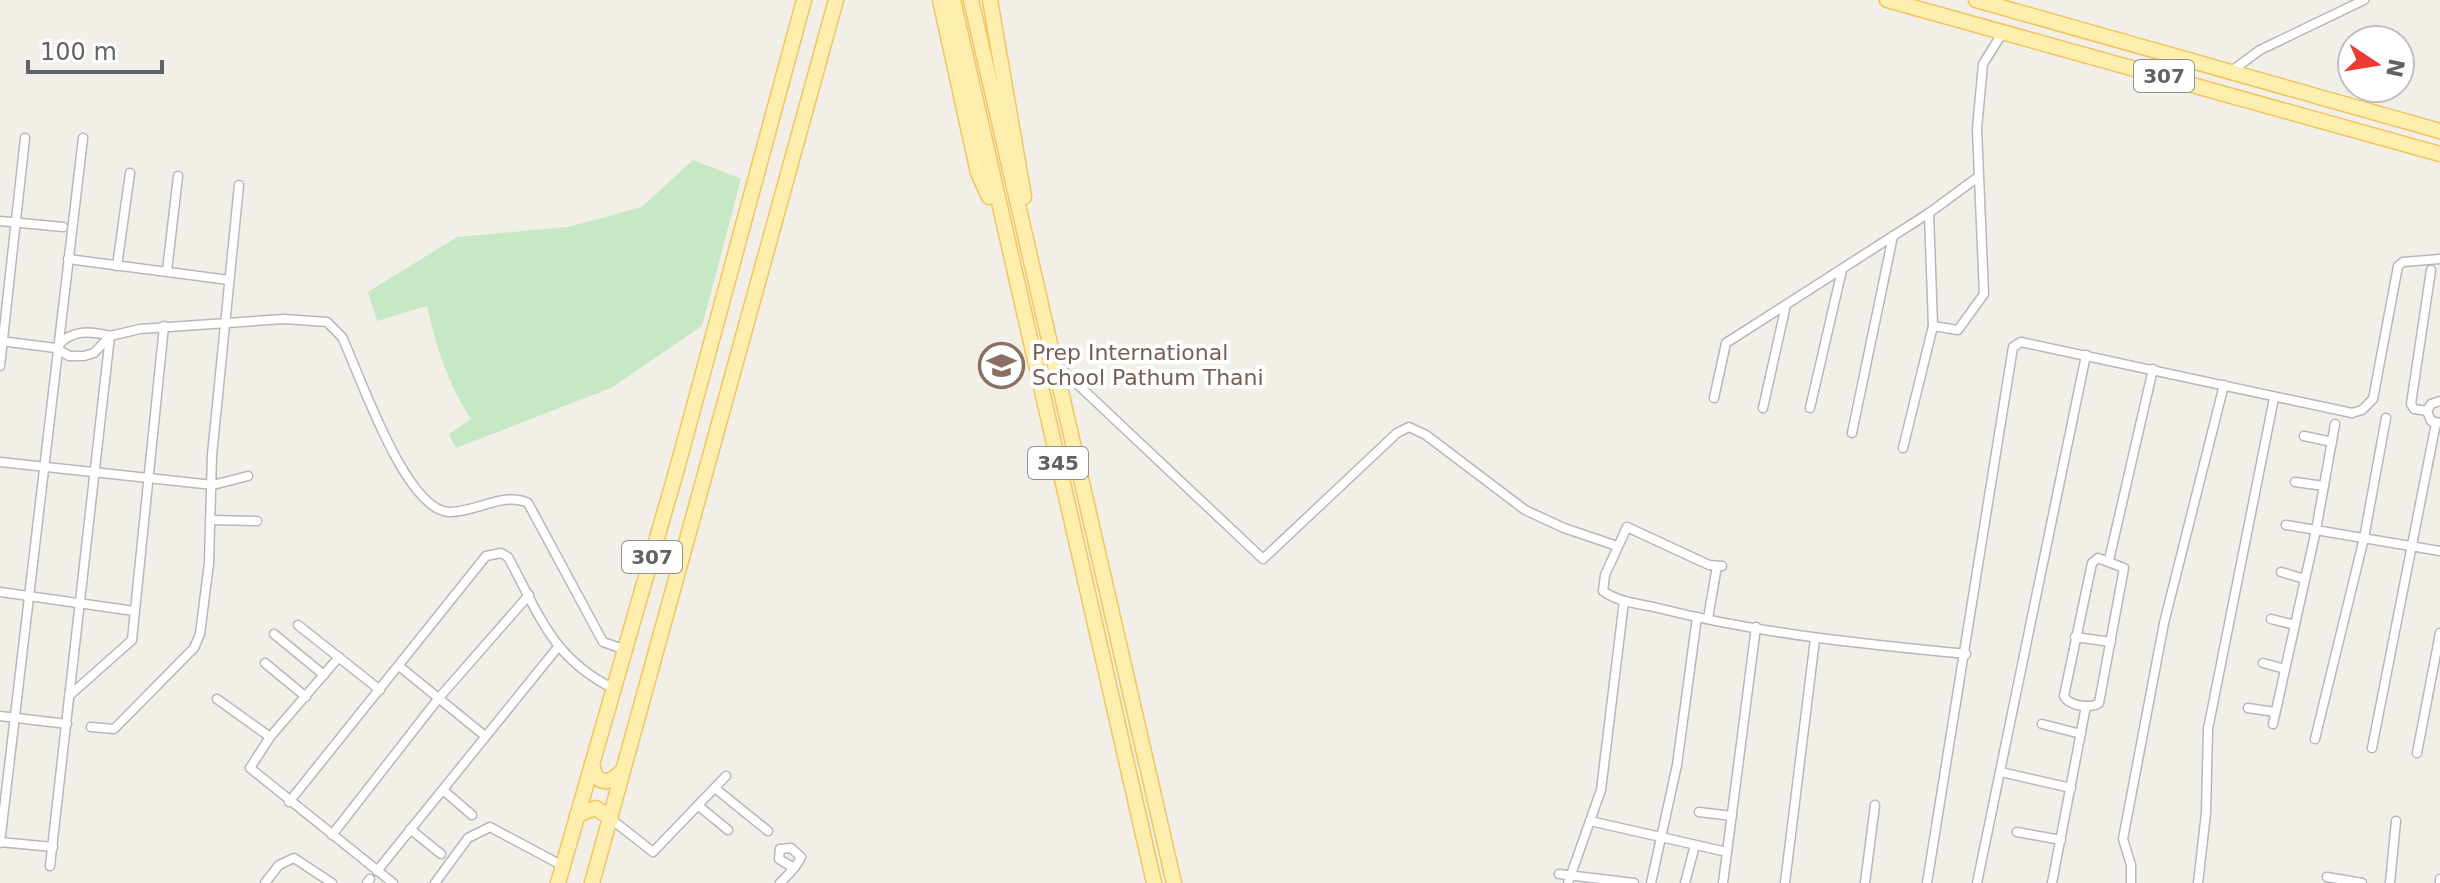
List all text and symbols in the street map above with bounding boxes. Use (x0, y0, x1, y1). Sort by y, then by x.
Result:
scale bar (28, 24, 162, 74)
north arrow (2336, 24, 2416, 104)
text: 100 m (40, 38, 117, 66)
text: N (2381, 56, 2409, 80)
road number: 307 (2134, 60, 2194, 92)
place label: Prep International School Pathum Thani (1032, 340, 1264, 390)
school or university icon: Prep International School Pathum Thani (977, 341, 1025, 389)
road number: 345 (1028, 447, 1088, 479)
road number: 307 (622, 541, 682, 573)

